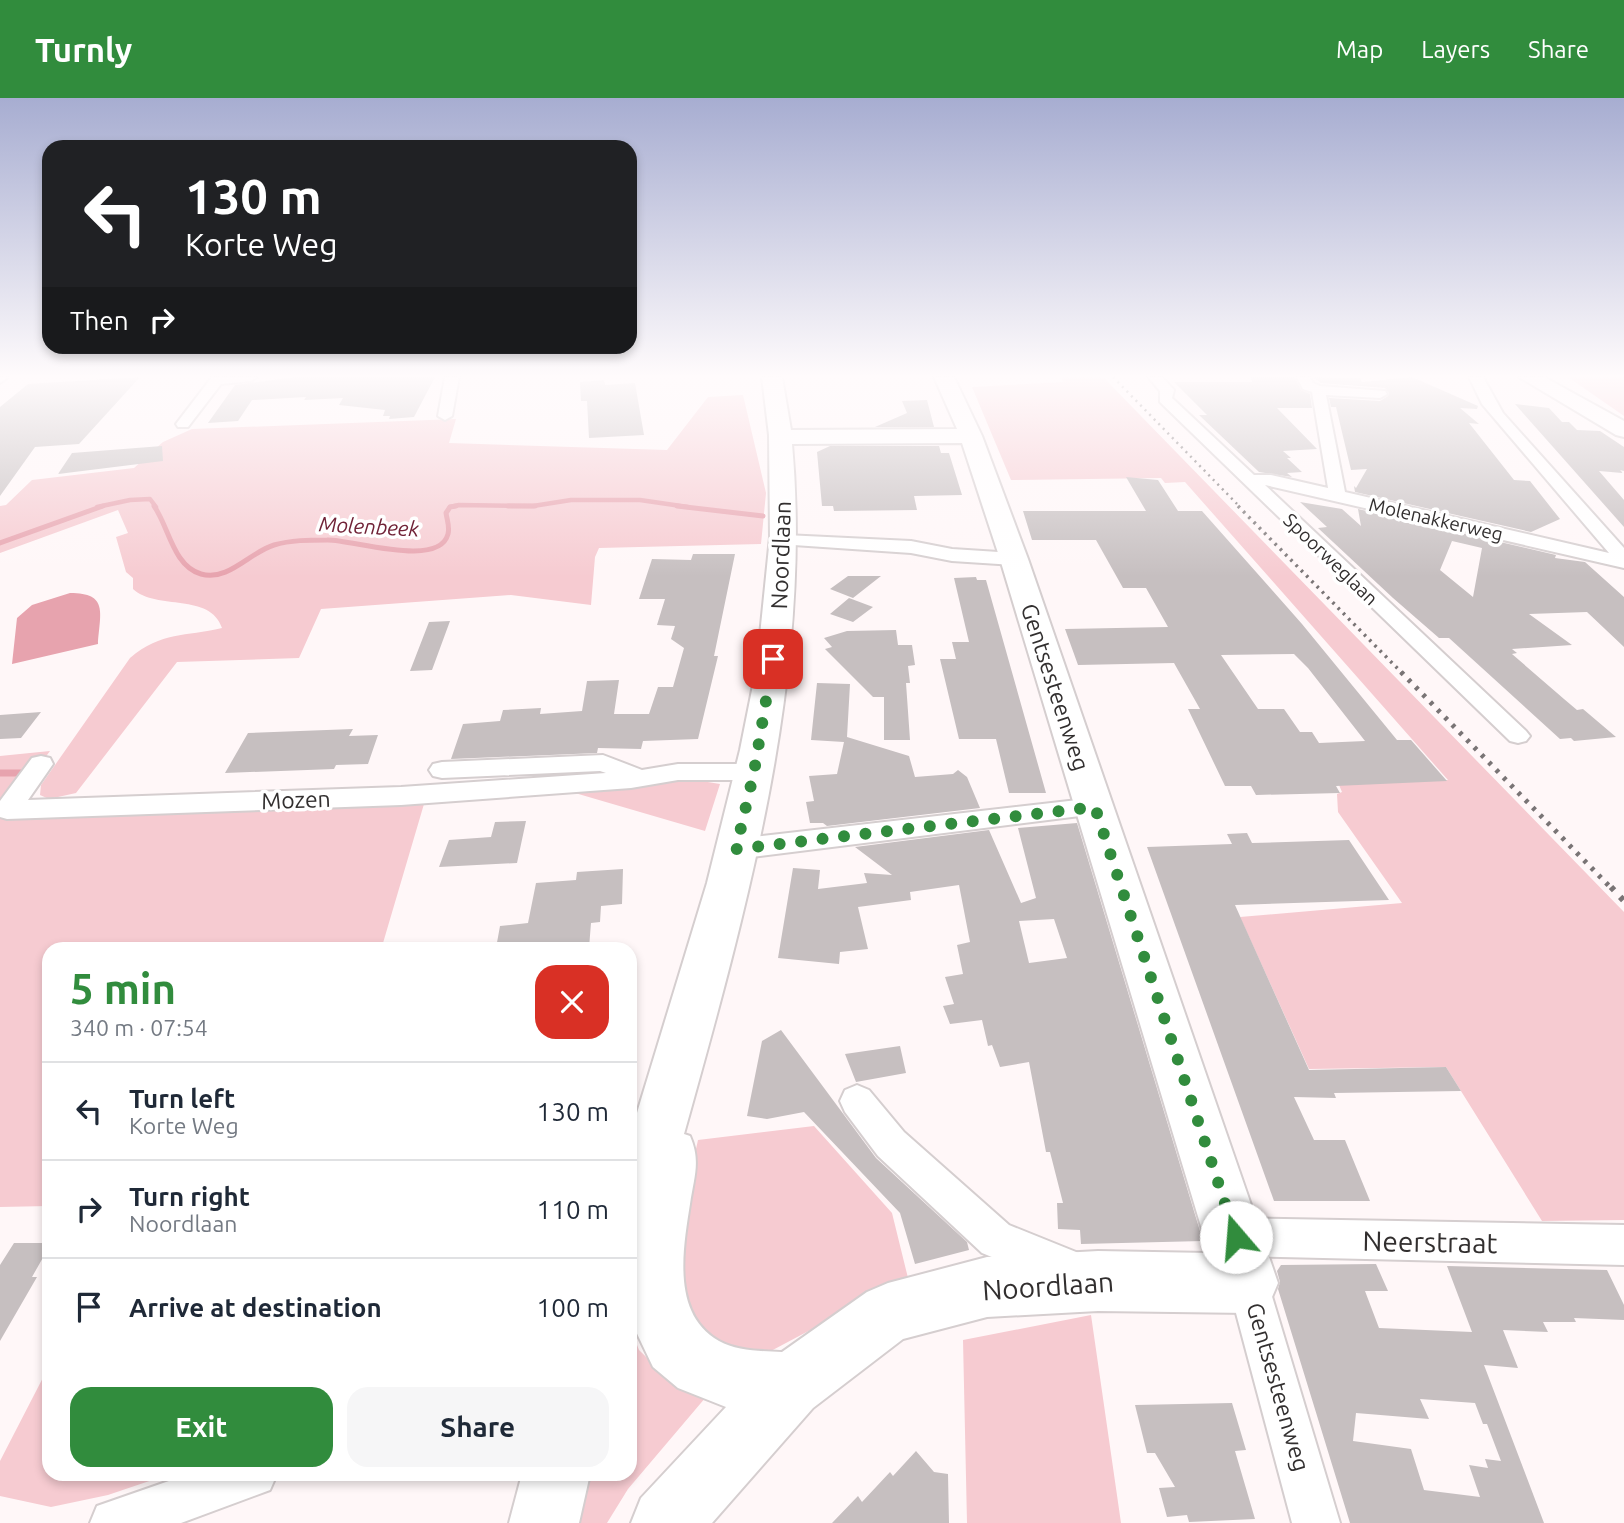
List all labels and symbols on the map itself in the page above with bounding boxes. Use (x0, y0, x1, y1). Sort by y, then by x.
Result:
street label: Molenakkerweg (1367, 493, 1505, 545)
street label: Noordlaan (766, 500, 795, 610)
street label: Spoorweglaan (1279, 509, 1383, 609)
water label: Molenbeek (318, 511, 420, 541)
street label: Gentsesteenweg (1017, 600, 1094, 773)
pin (743, 629, 803, 689)
street label: Mozen (261, 786, 331, 813)
position arrow (1199, 1200, 1273, 1274)
street label: Neerstraat (1362, 1225, 1498, 1258)
street label: Noordlaan (981, 1265, 1115, 1306)
street label: Gentsesteenweg (1242, 1300, 1314, 1474)

